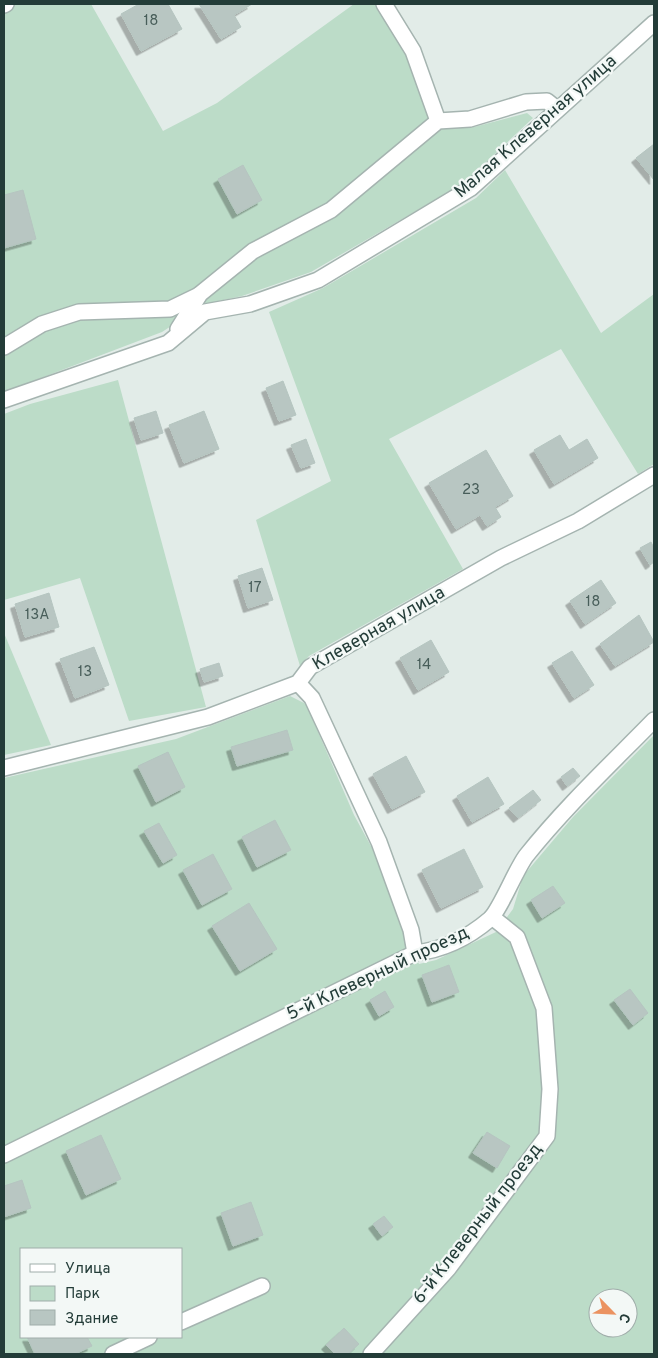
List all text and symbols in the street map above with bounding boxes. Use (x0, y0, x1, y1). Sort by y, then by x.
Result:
house number: 18 (144, 12, 158, 31)
street label: Малая Клеверная улица (450, 50, 622, 204)
house number: 23 (462, 481, 480, 500)
house number: 17 (248, 579, 262, 598)
street label: Клеверная улица (309, 582, 449, 676)
house number: 18 (586, 593, 600, 612)
house number: 13А (25, 606, 49, 625)
house number: 14 (417, 656, 431, 675)
house number: 13 (78, 663, 92, 682)
street label: 5-й Клеверный проезд (283, 922, 473, 1026)
street label: 6-й Клеверный проезд (408, 1139, 548, 1309)
legend (20, 1248, 182, 1338)
text: Улица (65, 1260, 110, 1279)
text: Парк (65, 1285, 100, 1304)
north arrow (588, 1288, 638, 1338)
text: Здание (65, 1310, 118, 1329)
text: С (614, 1310, 633, 1325)

